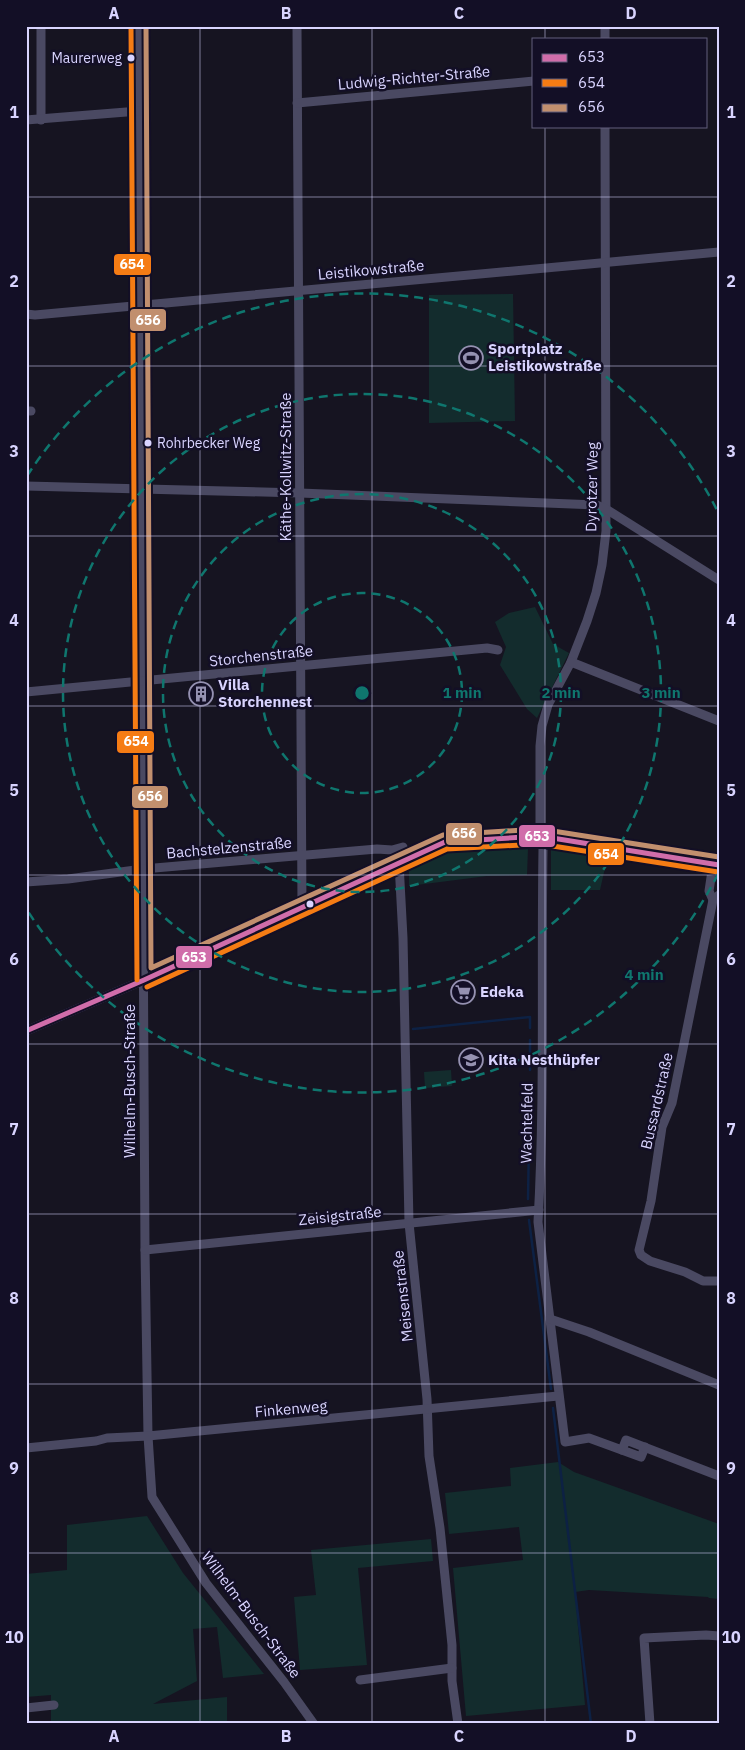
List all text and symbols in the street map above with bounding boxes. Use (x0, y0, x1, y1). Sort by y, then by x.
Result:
text: A (109, 3, 120, 23)
text: B (281, 3, 292, 23)
text: C (454, 3, 464, 23)
text: D (625, 3, 637, 23)
legend (532, 38, 708, 128)
text: 653 (578, 47, 605, 66)
place label: Maurerweg (51, 49, 123, 67)
marker: Maurerweg (126, 53, 136, 63)
street label: Ludwig-Richter-Straße (337, 61, 491, 94)
text: 654 (578, 73, 605, 92)
text: 656 (578, 97, 605, 116)
text: 1 (9, 102, 19, 122)
text: 1 (726, 102, 736, 122)
line badge: 654 (113, 253, 152, 276)
text: 654 (119, 255, 145, 273)
street label: Leistikowstraße (317, 255, 425, 284)
text: 2 (9, 271, 19, 291)
text: 2 (726, 271, 736, 291)
line badge: 656 (129, 308, 167, 332)
text: 656 (135, 311, 161, 329)
place label: Sportplatz Leistikowstraße (488, 339, 602, 375)
sports icon: Sportplatz Leistikowstraße (458, 345, 484, 371)
street label: Käthe-Kollwitz-Straße (276, 392, 295, 542)
place label: Rohrbecker Weg (157, 434, 261, 452)
marker: Rohrbecker Weg (143, 438, 153, 448)
text: 3 (9, 441, 19, 461)
text: 3 (726, 441, 736, 461)
street label: Dyrotzer Weg (581, 442, 602, 532)
text: 4 (9, 610, 19, 630)
text: 4 (726, 610, 736, 630)
street label: Storchenstraße (208, 641, 314, 670)
place label: Villa Storchennest (218, 675, 312, 711)
building icon: Villa Storchennest (188, 681, 214, 707)
text: 1 min (442, 683, 482, 702)
text: 2 min (541, 683, 581, 702)
text: 3 min (641, 683, 681, 702)
centre of rings (353, 684, 371, 702)
line badge: 654 (116, 730, 155, 754)
text: 654 (123, 732, 149, 750)
text: 5 (9, 780, 19, 800)
text: 5 (726, 780, 736, 800)
line badge: 656 (131, 785, 169, 809)
text: 656 (137, 787, 163, 805)
line badge: 656 (445, 822, 483, 846)
text: 656 (451, 824, 477, 842)
line badge: 653 (518, 824, 556, 848)
text: 653 (524, 827, 550, 845)
street label: Bachstelzenstraße (165, 833, 293, 862)
line badge: 654 (587, 842, 625, 866)
text: 654 (593, 845, 619, 863)
unlabelled marker (305, 899, 315, 909)
line badge: 653 (175, 945, 213, 969)
text: 653 (181, 948, 207, 966)
text: 6 (9, 949, 19, 969)
text: 6 (726, 949, 736, 969)
text: 4 min (624, 965, 664, 984)
supermarket icon: Edeka (450, 979, 476, 1005)
place label: Edeka (480, 982, 524, 1001)
street label: Wilhelm-Busch-Straße (120, 1004, 139, 1158)
school or university icon: Kita Nesthüpfer (458, 1047, 484, 1073)
place label: Kita Nesthüpfer (488, 1050, 600, 1069)
street label: Bussardstraße (636, 1051, 677, 1151)
street label: Wachtelfeld (516, 1083, 537, 1163)
text: 7 (9, 1119, 19, 1139)
text: 7 (726, 1119, 736, 1139)
street label: Zeisigstraße (298, 1202, 382, 1229)
street label: Meisenstraße (388, 1249, 417, 1343)
text: 8 (9, 1288, 19, 1308)
text: 8 (726, 1288, 736, 1308)
street label: Finkenweg (254, 1396, 328, 1421)
text: 9 (9, 1458, 19, 1478)
text: 9 (726, 1458, 736, 1478)
street label: Wilhelm-Busch-Straße (198, 1548, 305, 1682)
text: 10 (4, 1627, 24, 1647)
text: 10 (721, 1627, 741, 1647)
text: A (109, 1726, 120, 1746)
text: B (281, 1726, 292, 1746)
text: C (454, 1726, 464, 1746)
text: D (625, 1726, 637, 1746)

